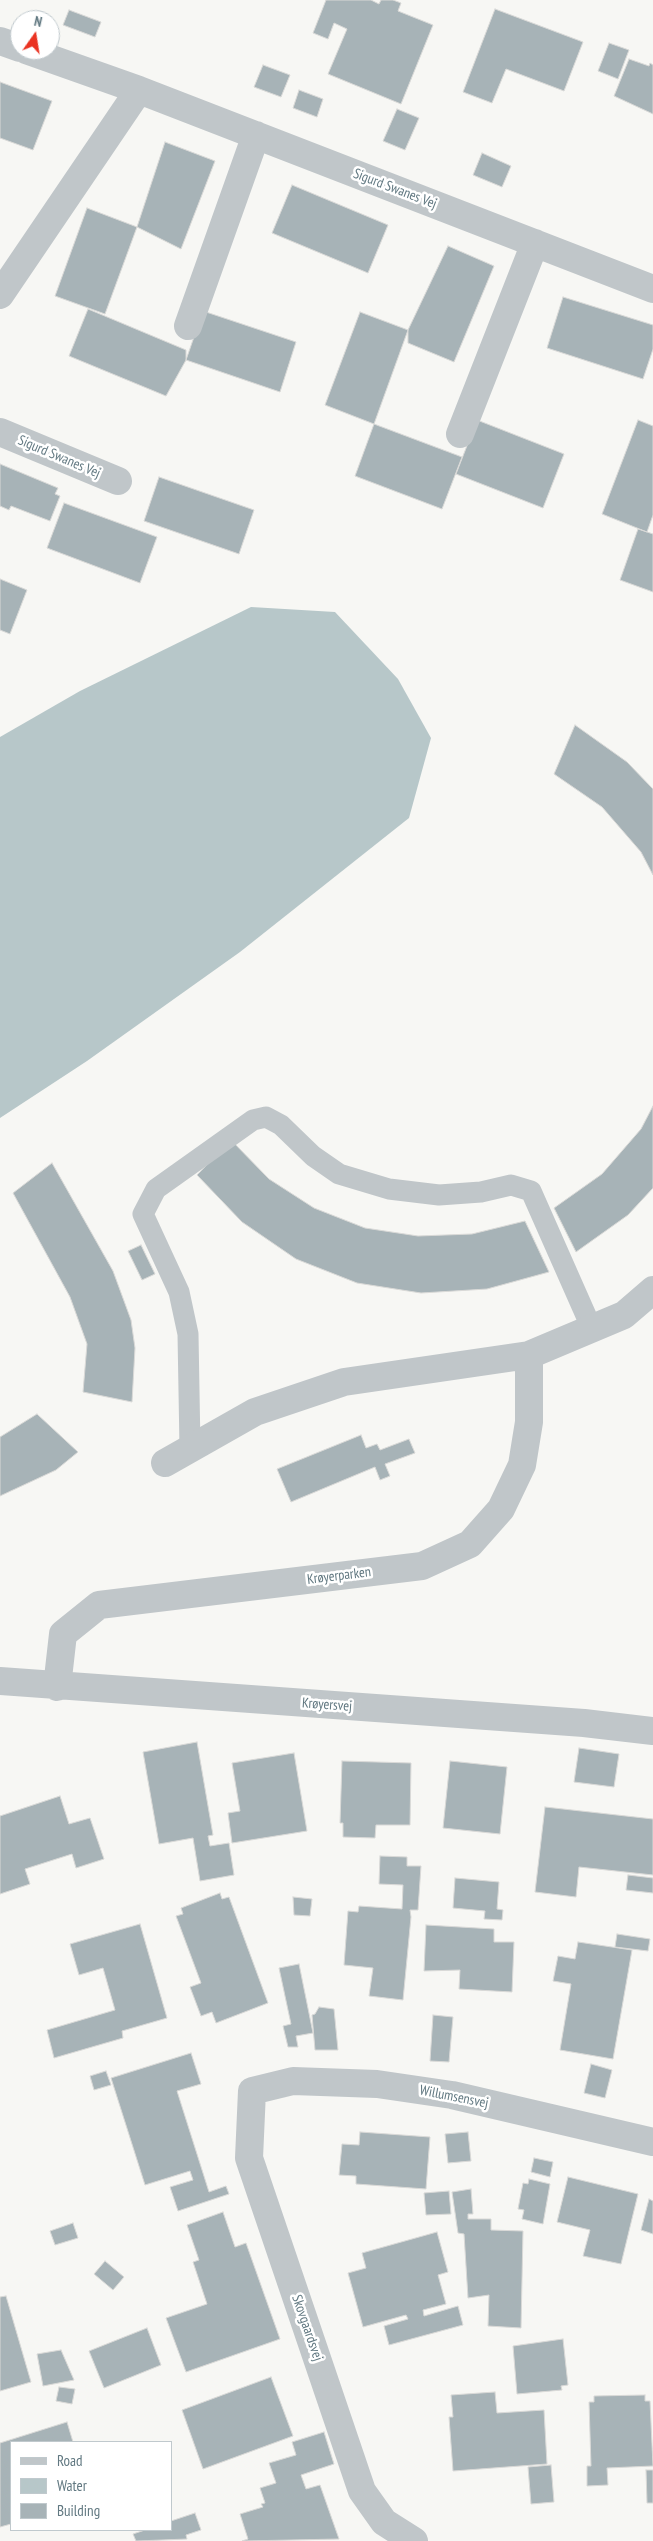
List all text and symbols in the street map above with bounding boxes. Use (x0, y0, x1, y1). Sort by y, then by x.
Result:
north arrow (10, 10, 60, 60)
text: N (32, 12, 44, 31)
street label: Sigurd Swanes Vej (351, 165, 439, 213)
street label: Sigurd Swanes Vej (15, 432, 103, 482)
street label: Krøyerparken (306, 1564, 372, 1588)
street label: Krøyersvej (301, 1695, 353, 1715)
street label: Willumsensvej (418, 2082, 490, 2112)
street label: Skovgaardsvej (288, 2293, 326, 2363)
legend (10, 2441, 172, 2531)
text: Road (57, 2451, 83, 2470)
text: Water (57, 2476, 87, 2495)
text: Building (57, 2501, 100, 2520)

